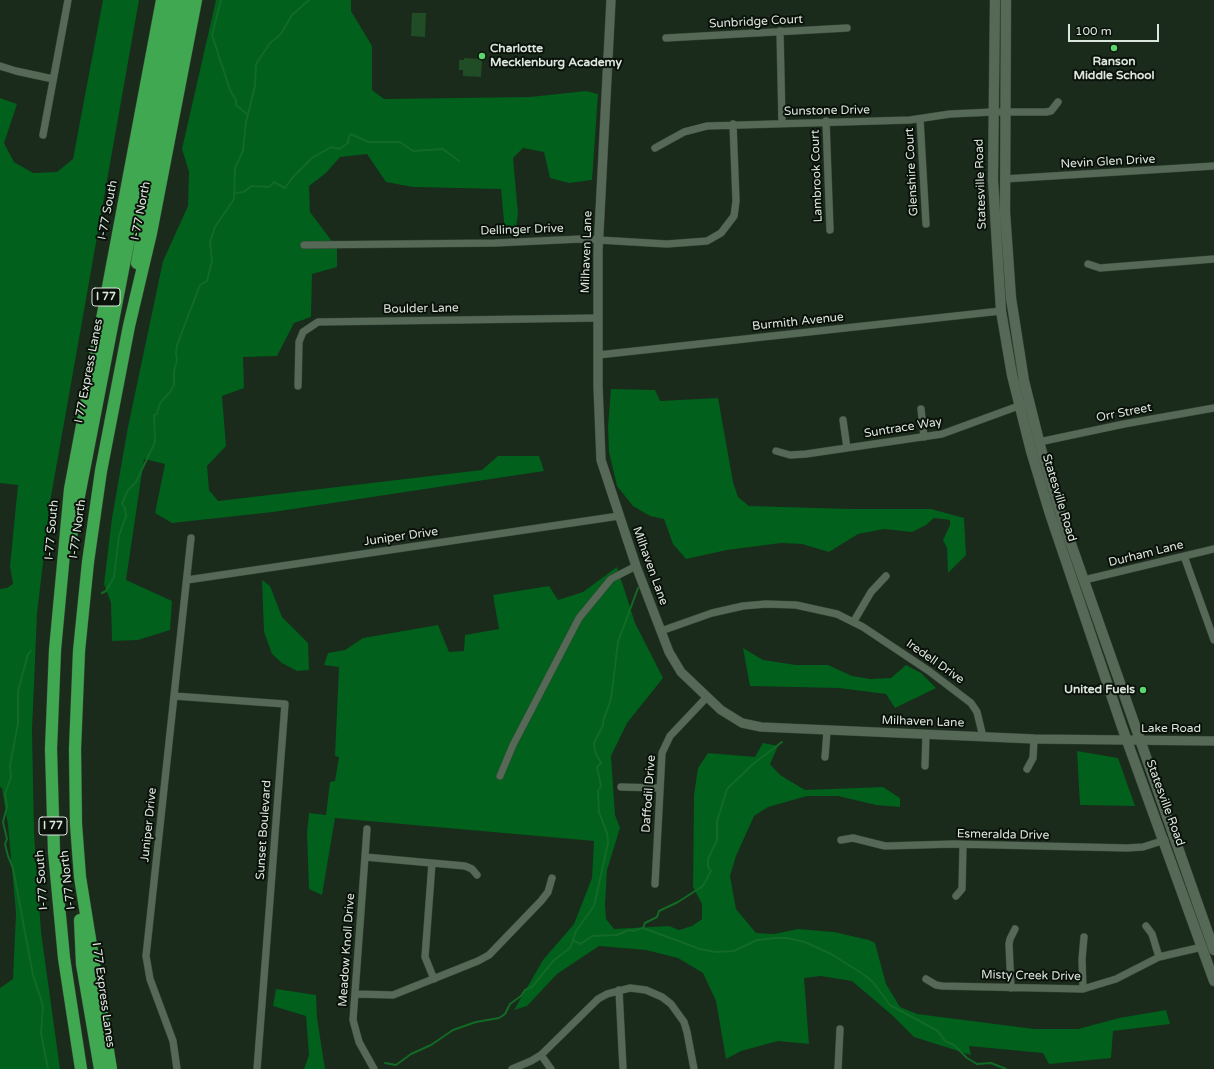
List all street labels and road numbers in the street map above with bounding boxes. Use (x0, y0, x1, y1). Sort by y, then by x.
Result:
street label: Sunbridge Court (709, 12, 803, 32)
street label: Sunstone Drive (784, 103, 870, 119)
street label: Glenshire Court (902, 127, 922, 217)
street label: Lambrook Court (808, 129, 826, 223)
street label: Statesville Road (972, 138, 990, 230)
street label: Nevin Glen Drive (1060, 152, 1156, 172)
street label: I-77 South (95, 179, 121, 241)
street label: I-77 North (128, 180, 154, 242)
street label: Milhaven Lane (578, 210, 596, 294)
street label: Dellinger Drive (480, 221, 564, 239)
road number: I 77 (92, 288, 120, 306)
street label: Boulder Lane (383, 301, 459, 317)
street label: Burmith Avenue (751, 310, 845, 334)
street label: I 77 Express Lanes (72, 318, 106, 424)
street label: Orr Street (1095, 401, 1153, 425)
street label: Suntrace Way (863, 415, 943, 441)
street label: Statesville Road (1039, 453, 1079, 543)
street label: I-77 South (42, 499, 62, 561)
street label: I-77 North (67, 499, 89, 559)
street label: Juniper Drive (363, 525, 439, 549)
street label: Milhaven Lane (629, 525, 671, 607)
street label: Durham Lane (1107, 538, 1185, 570)
street label: Iredell Drive (903, 637, 967, 687)
street label: Milhaven Lane (881, 713, 965, 731)
street label: Lake Road (1141, 722, 1201, 736)
street label: Daffodil Drive (639, 755, 659, 833)
street label: Statesville Road (1143, 758, 1187, 848)
street label: Sunset Boulevard (253, 780, 275, 880)
street label: Juniper Drive (138, 787, 160, 863)
road number: I 77 (39, 817, 67, 835)
street label: Esmeralda Drive (957, 827, 1049, 843)
street label: I-77 South (33, 849, 51, 911)
street label: I-77 North (57, 850, 79, 910)
street label: Meadow Knoll Drive (336, 893, 358, 1007)
street label: I 77 Express Lanes (89, 942, 117, 1048)
street label: Misty Creek Drive (981, 968, 1081, 984)

